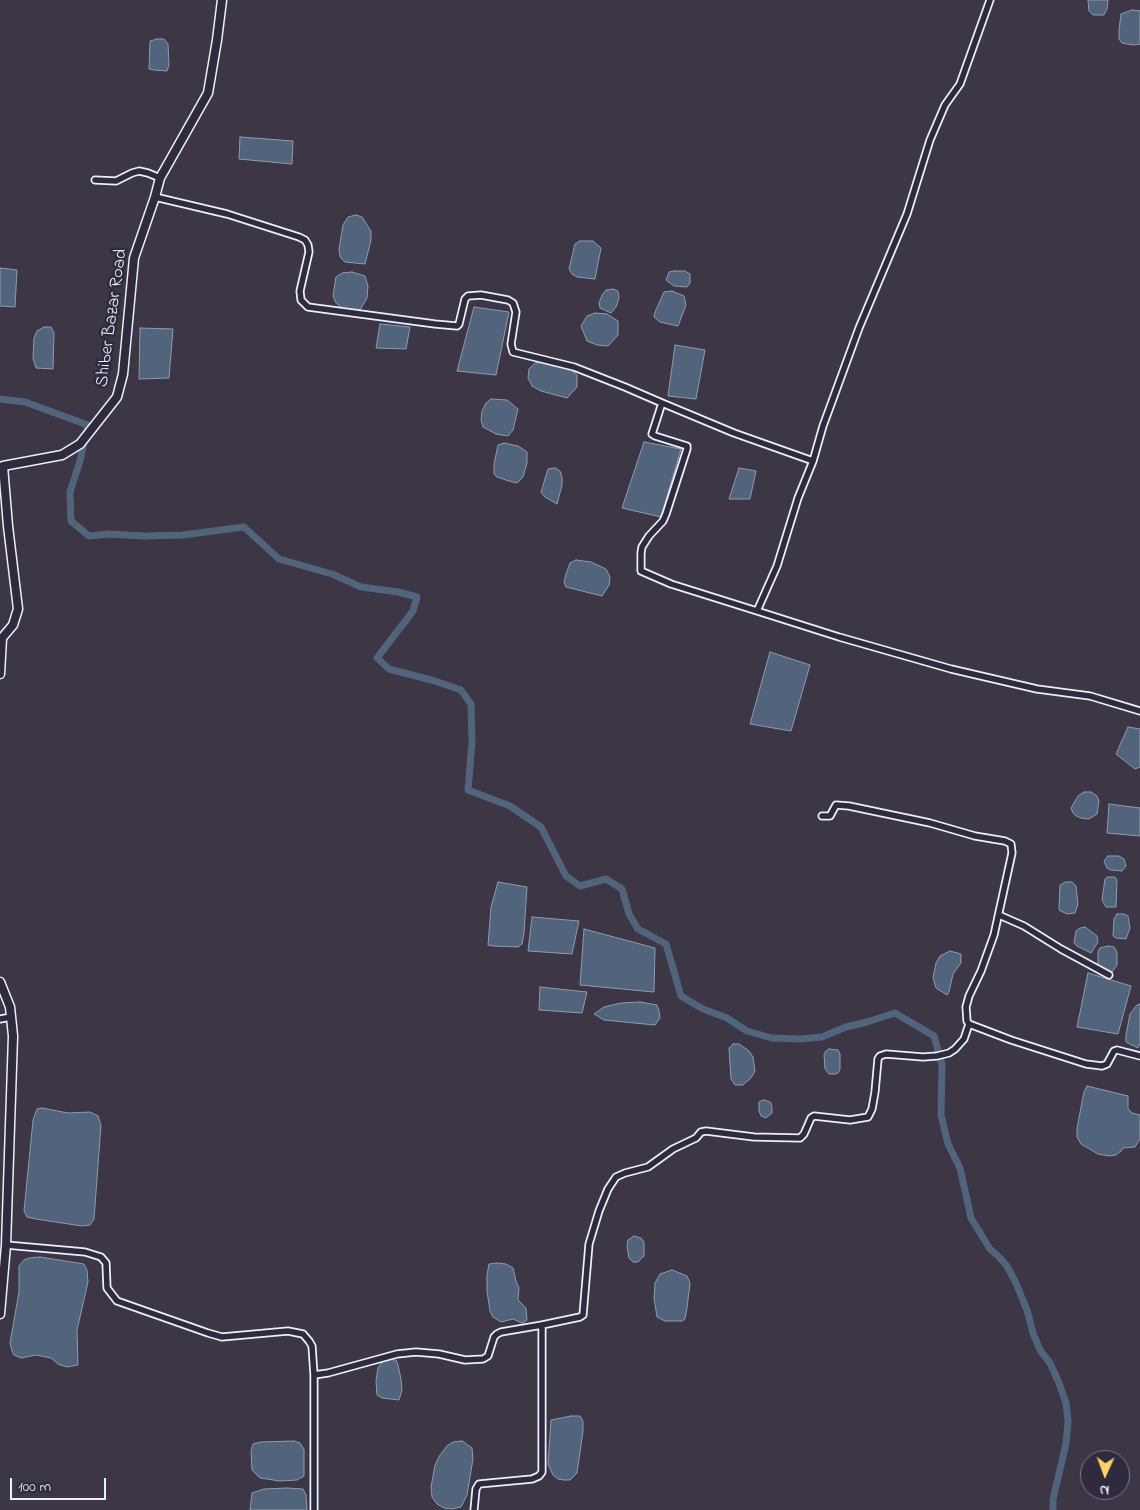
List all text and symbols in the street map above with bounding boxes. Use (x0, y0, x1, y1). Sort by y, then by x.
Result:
street label: Shiber Bazar Road (93, 248, 133, 388)
north arrow (1080, 1450, 1130, 1500)
scale bar (12, 1468, 109, 1500)
text: 100 m (18, 1476, 51, 1498)
text: N (1099, 1479, 1110, 1500)

